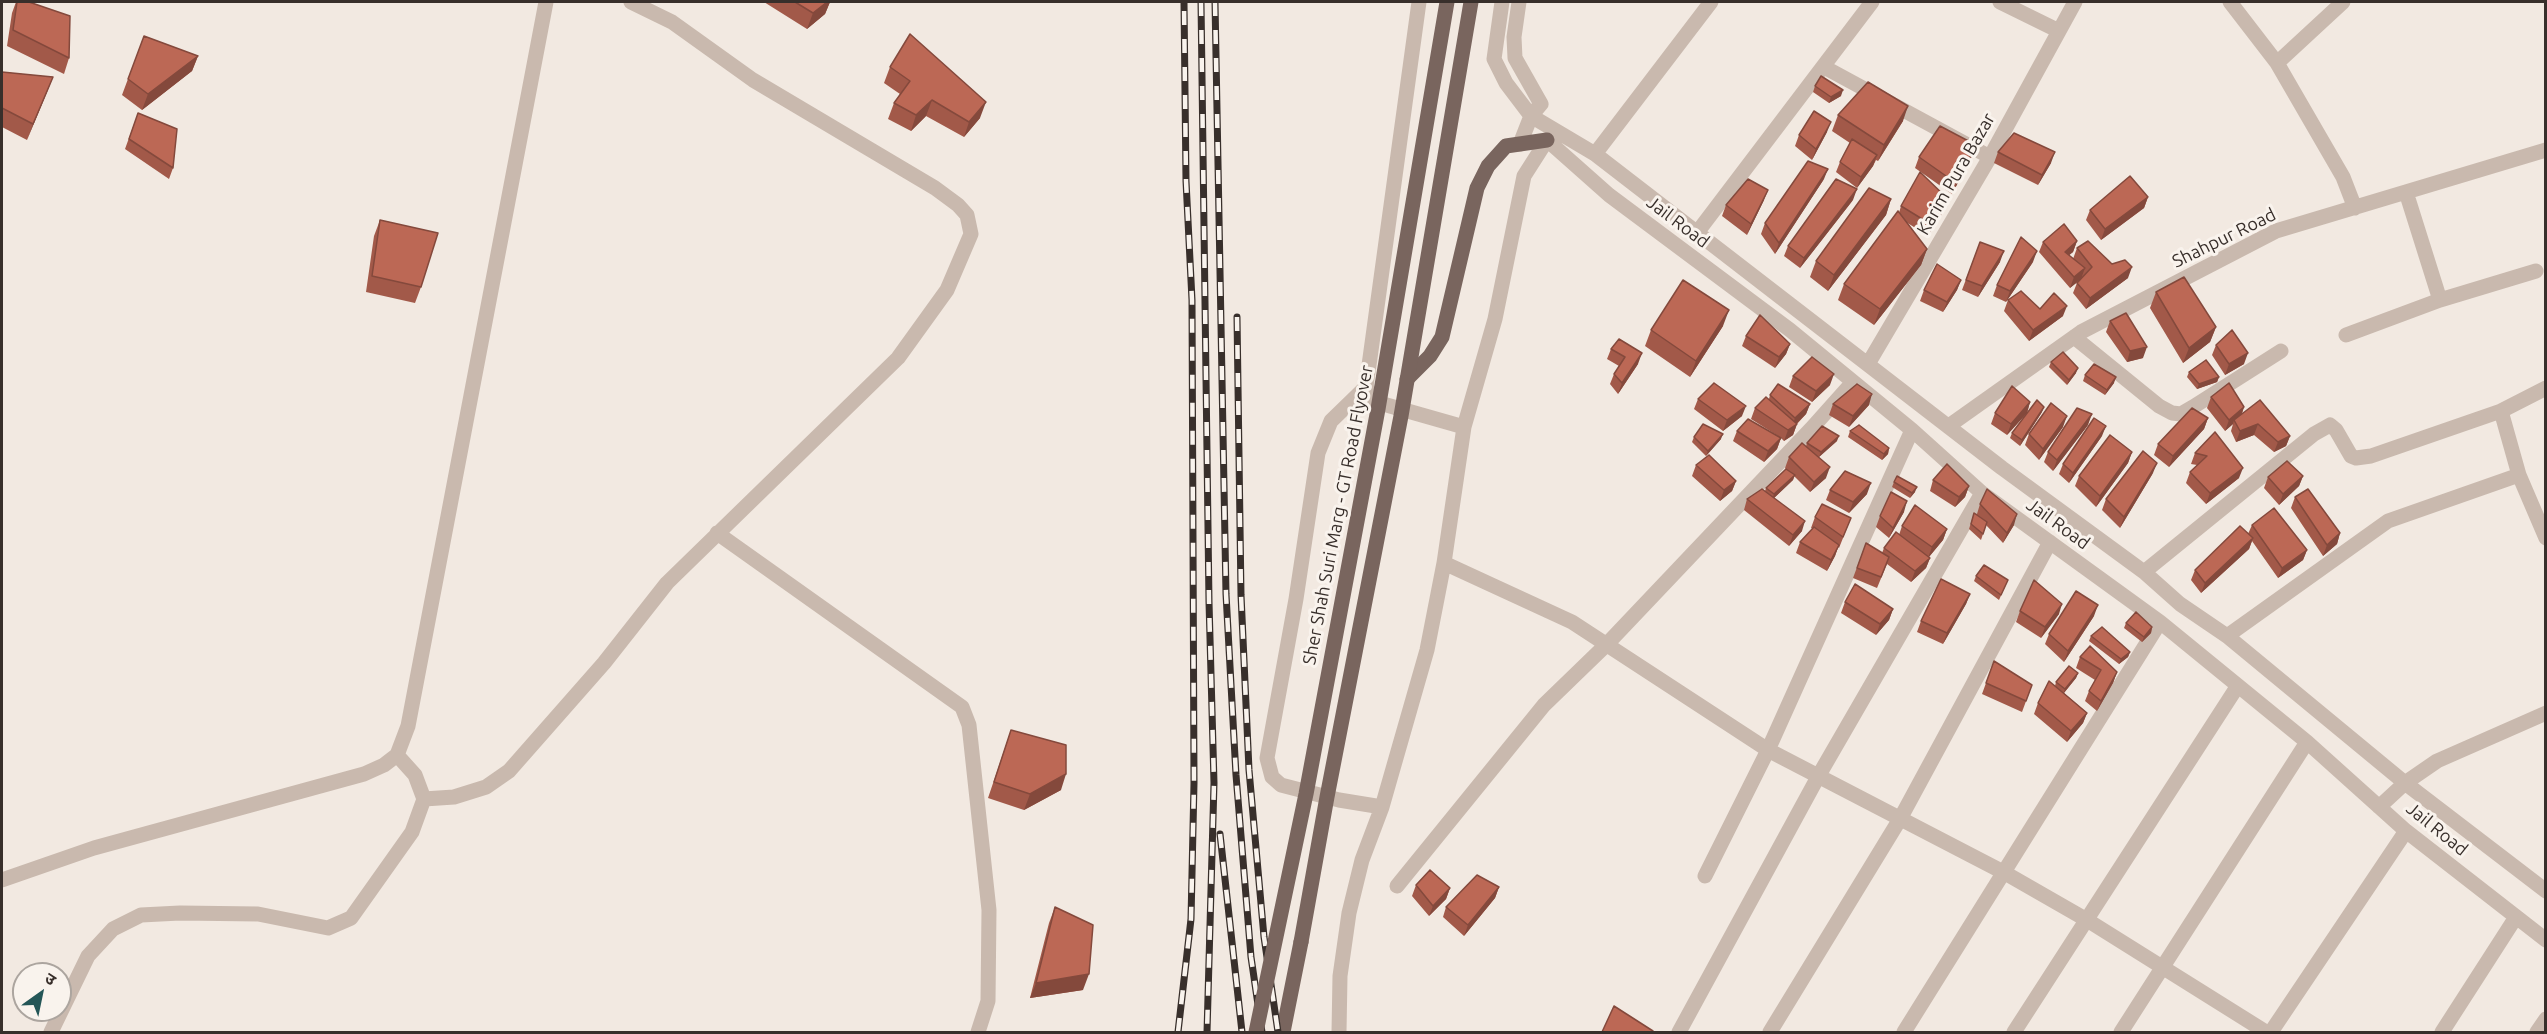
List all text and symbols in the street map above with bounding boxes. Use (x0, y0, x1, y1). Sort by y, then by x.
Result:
street label: Karim Pura Bazar (1912, 109, 2000, 239)
street label: Jail Road (1642, 191, 1714, 253)
street label: Shahpur Road (2169, 204, 2279, 272)
street label: Sher Shah Suri Marg - GT Road Flyover (1298, 363, 1378, 667)
street label: Jail Road (2022, 494, 2094, 554)
street label: Jail Road (2402, 798, 2472, 860)
north arrow (12, 962, 72, 1022)
text: उ (42, 968, 60, 989)

